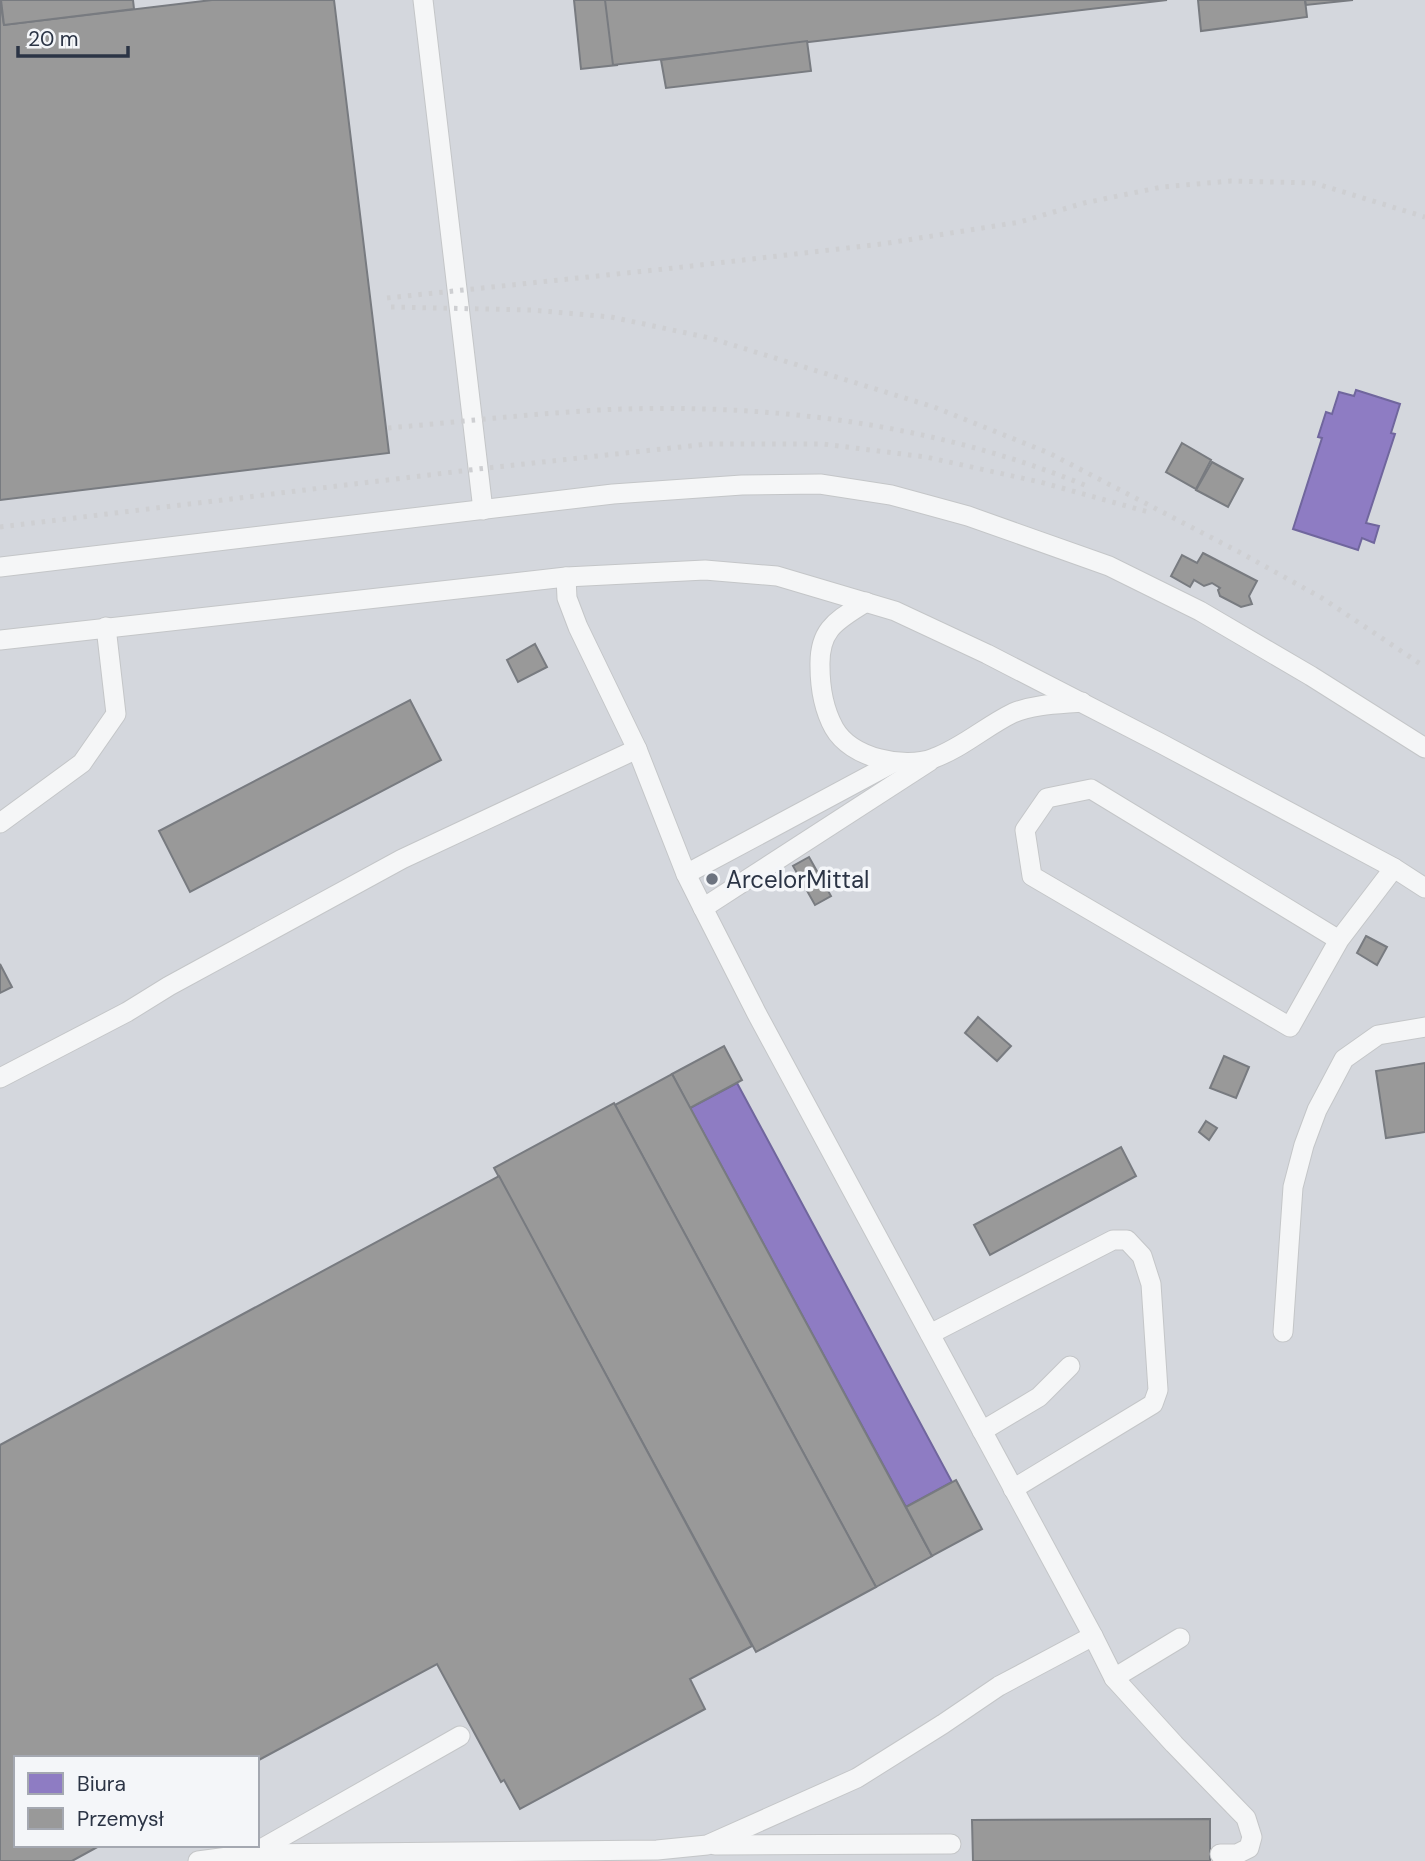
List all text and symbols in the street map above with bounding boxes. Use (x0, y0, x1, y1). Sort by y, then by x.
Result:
scale bar (18, 14, 128, 58)
text: 20 m (28, 25, 79, 53)
place label: ArcelorMittal (726, 864, 869, 895)
marker: ArcelorMittal (704, 871, 720, 887)
legend (14, 1756, 259, 1847)
text: Biura (77, 1770, 126, 1798)
text: Przemysł (77, 1805, 165, 1833)

